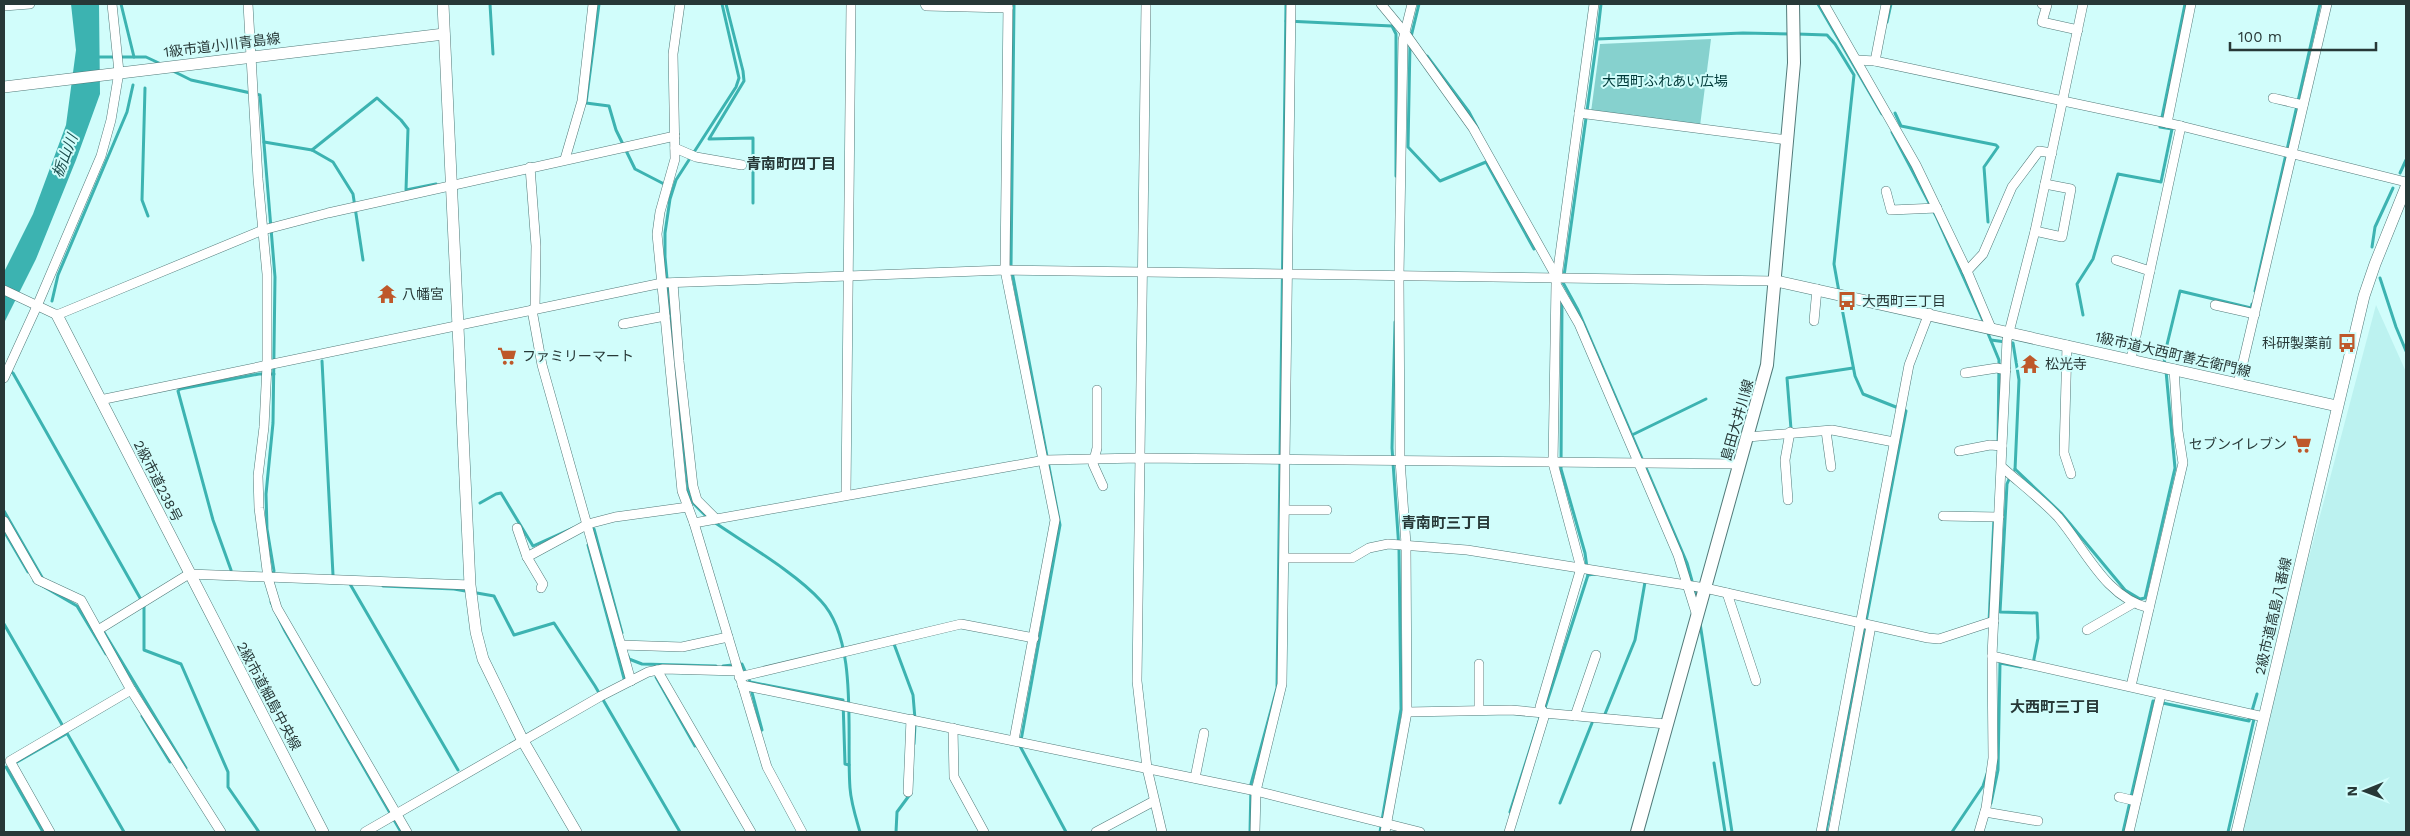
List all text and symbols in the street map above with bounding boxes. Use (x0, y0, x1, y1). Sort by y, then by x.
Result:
scale bar (2230, 20, 2376, 52)
text: 100 m (2238, 28, 2282, 46)
street label: 1級市道小川青島線 (163, 30, 281, 60)
park label: 大西町ふれあい広場 (1602, 73, 1728, 89)
water label: 栃山川 (49, 130, 82, 180)
district label: 青南町四丁目 (746, 155, 836, 173)
temple icon: 八幡宮 (376, 283, 398, 305)
place label: 八幡宮 (402, 286, 444, 302)
bus stop icon: 大西町三丁目 (1836, 290, 1858, 312)
place label: 大西町三丁目 (1862, 293, 1946, 309)
street label: 1級市道大西町善左衛門線 (2094, 328, 2252, 380)
bus stop icon: 科研製薬前 (2336, 332, 2358, 354)
place label: 科研製薬前 (2262, 335, 2332, 351)
supermarket icon: ファミリーマート (496, 345, 518, 367)
place label: ファミリーマート (522, 348, 634, 364)
temple icon: 松光寺 (2019, 353, 2041, 375)
place label: 松光寺 (2045, 356, 2087, 372)
street label: 島田大井川線 (1718, 377, 1756, 463)
supermarket icon: セブンイレブン (2291, 433, 2313, 455)
place label: セブンイレブン (2189, 436, 2287, 452)
street label: 2級市道238号 (131, 438, 185, 524)
district label: 青南町三丁目 (1401, 514, 1491, 532)
street label: 2級市道高島八番線 (2252, 556, 2294, 676)
street label: 2級市道細島中央線 (234, 639, 304, 753)
district label: 大西町三丁目 (2010, 698, 2100, 716)
north arrow (2340, 766, 2390, 816)
text: N (2344, 786, 2360, 797)

